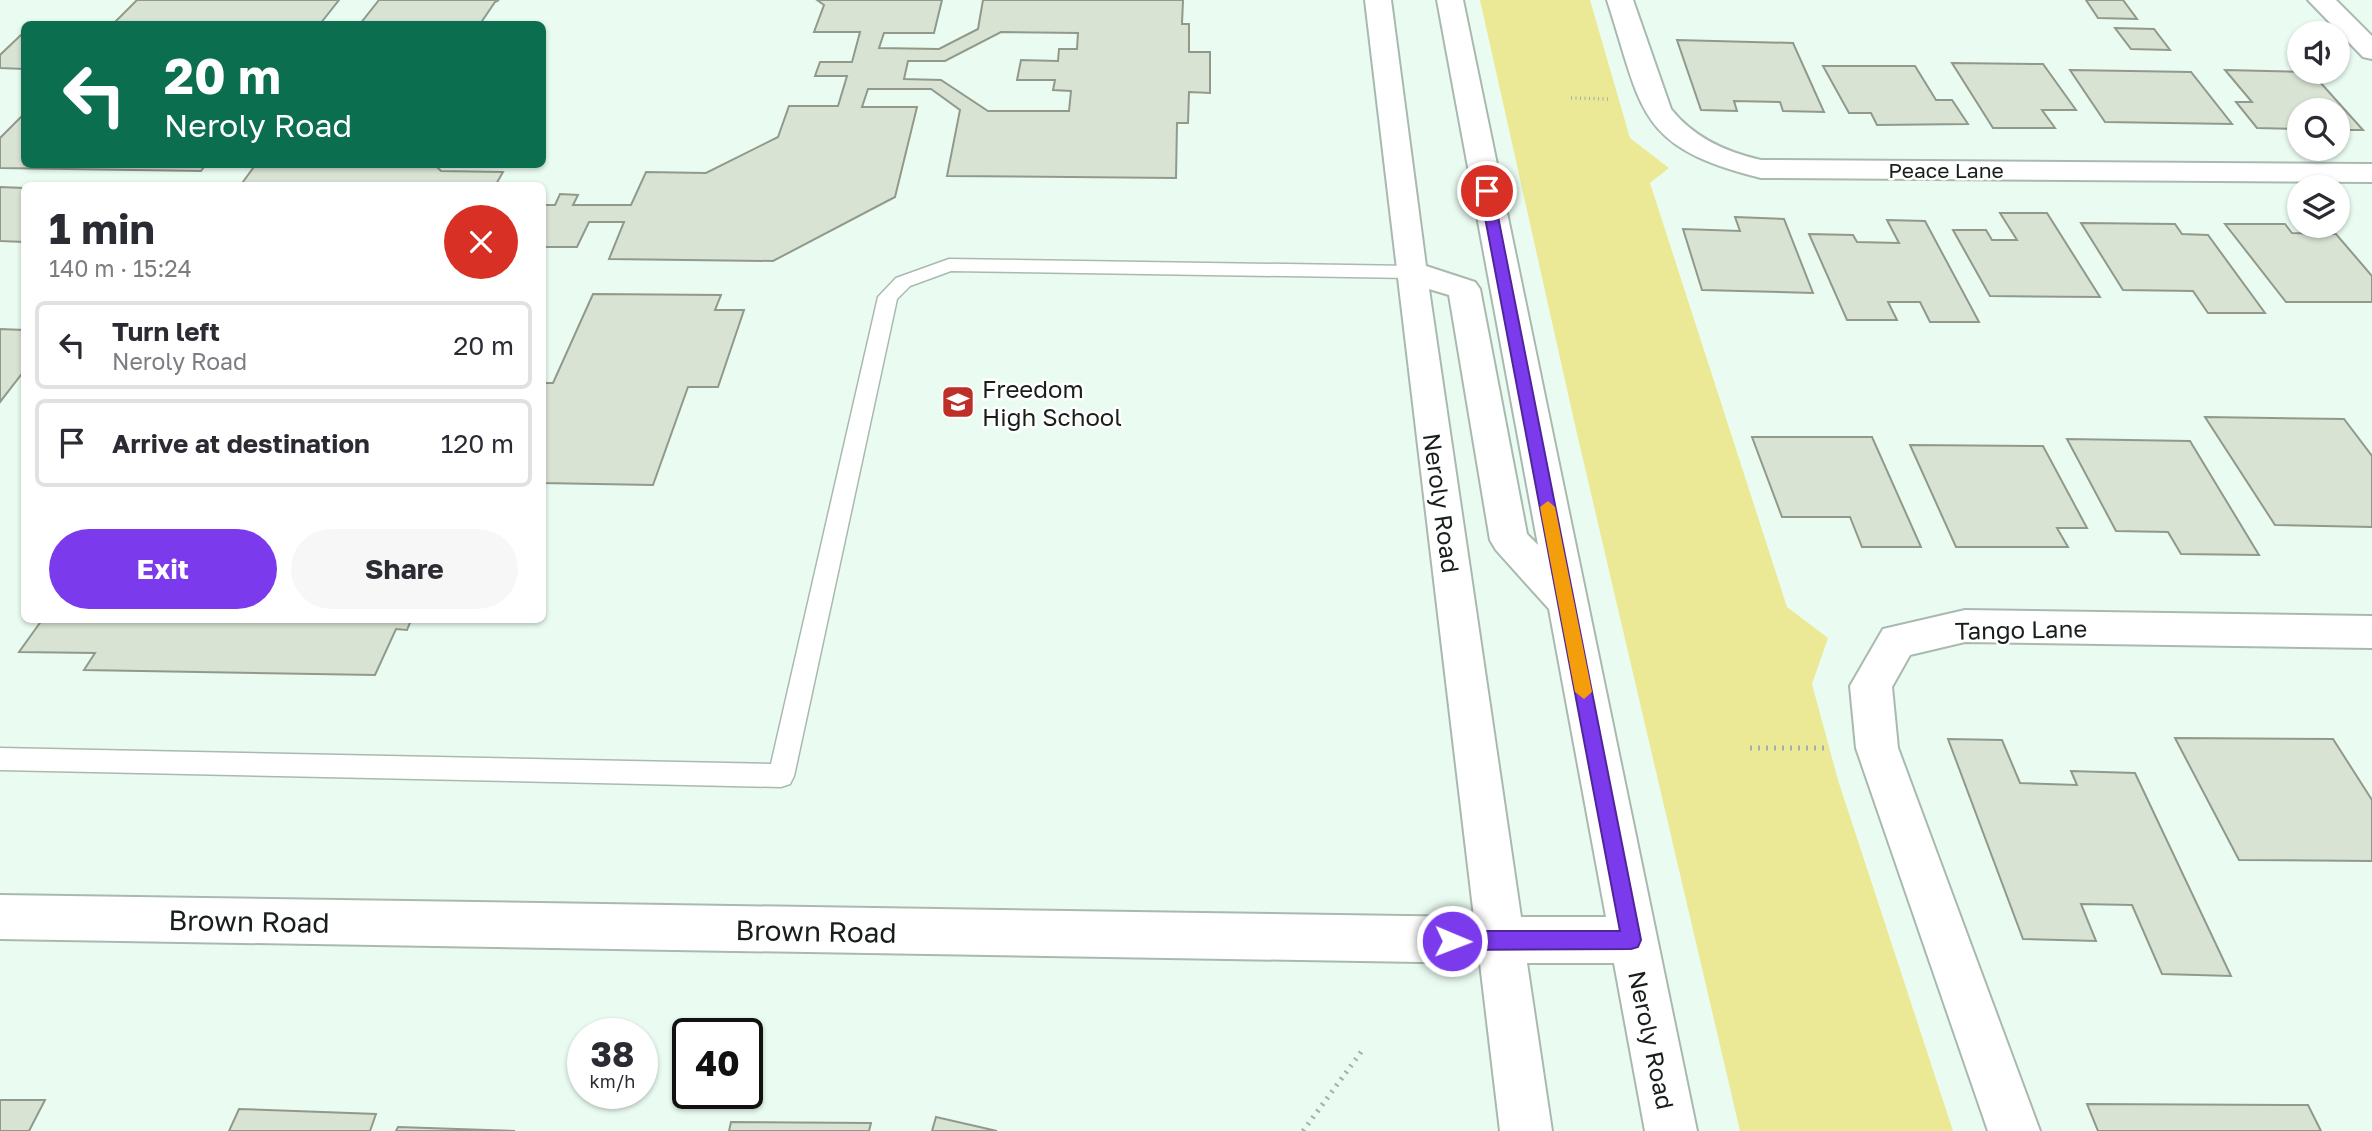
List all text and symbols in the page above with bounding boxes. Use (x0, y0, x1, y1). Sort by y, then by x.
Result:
map controls (2287, 21, 2350, 238)
button: sound (2287, 21, 2350, 84)
text: 20 m (164, 46, 281, 105)
icon: left (49, 49, 140, 140)
button: search (2287, 98, 2350, 161)
text: Neroly Road (164, 106, 352, 144)
street label: Peace Lane (1888, 157, 2004, 183)
pin (1457, 161, 1517, 221)
icon: arrive (1468, 172, 1506, 210)
button: layers (2287, 175, 2350, 238)
text: 1 min (49, 203, 155, 253)
button: close (444, 205, 518, 279)
text: 140 m · 15:24 (49, 254, 192, 282)
text: Turn left (112, 316, 220, 347)
icon: left (53, 326, 91, 364)
text: 20 m (453, 330, 514, 361)
text: Neroly Road (112, 347, 247, 375)
place label: Freedom High School (982, 374, 1122, 431)
school or university icon: Freedom High School (939, 383, 977, 421)
icon: arrive (53, 424, 91, 462)
text: Arrive at destination (112, 428, 370, 459)
text: 120 m (441, 428, 514, 459)
street label: Neroly Road (1418, 431, 1466, 575)
button: Exit (49, 529, 277, 609)
button: Share (291, 529, 518, 609)
street label: Tango Lane (1955, 613, 2087, 645)
street label: Brown Road (168, 903, 330, 939)
position arrow (1415, 904, 1489, 978)
street label: Brown Road (735, 913, 897, 949)
street label: Neroly Road (1623, 968, 1681, 1112)
speed limit sign: 40 (672, 1018, 763, 1109)
text: 38 (591, 1033, 634, 1075)
text: km/h (590, 1070, 635, 1092)

